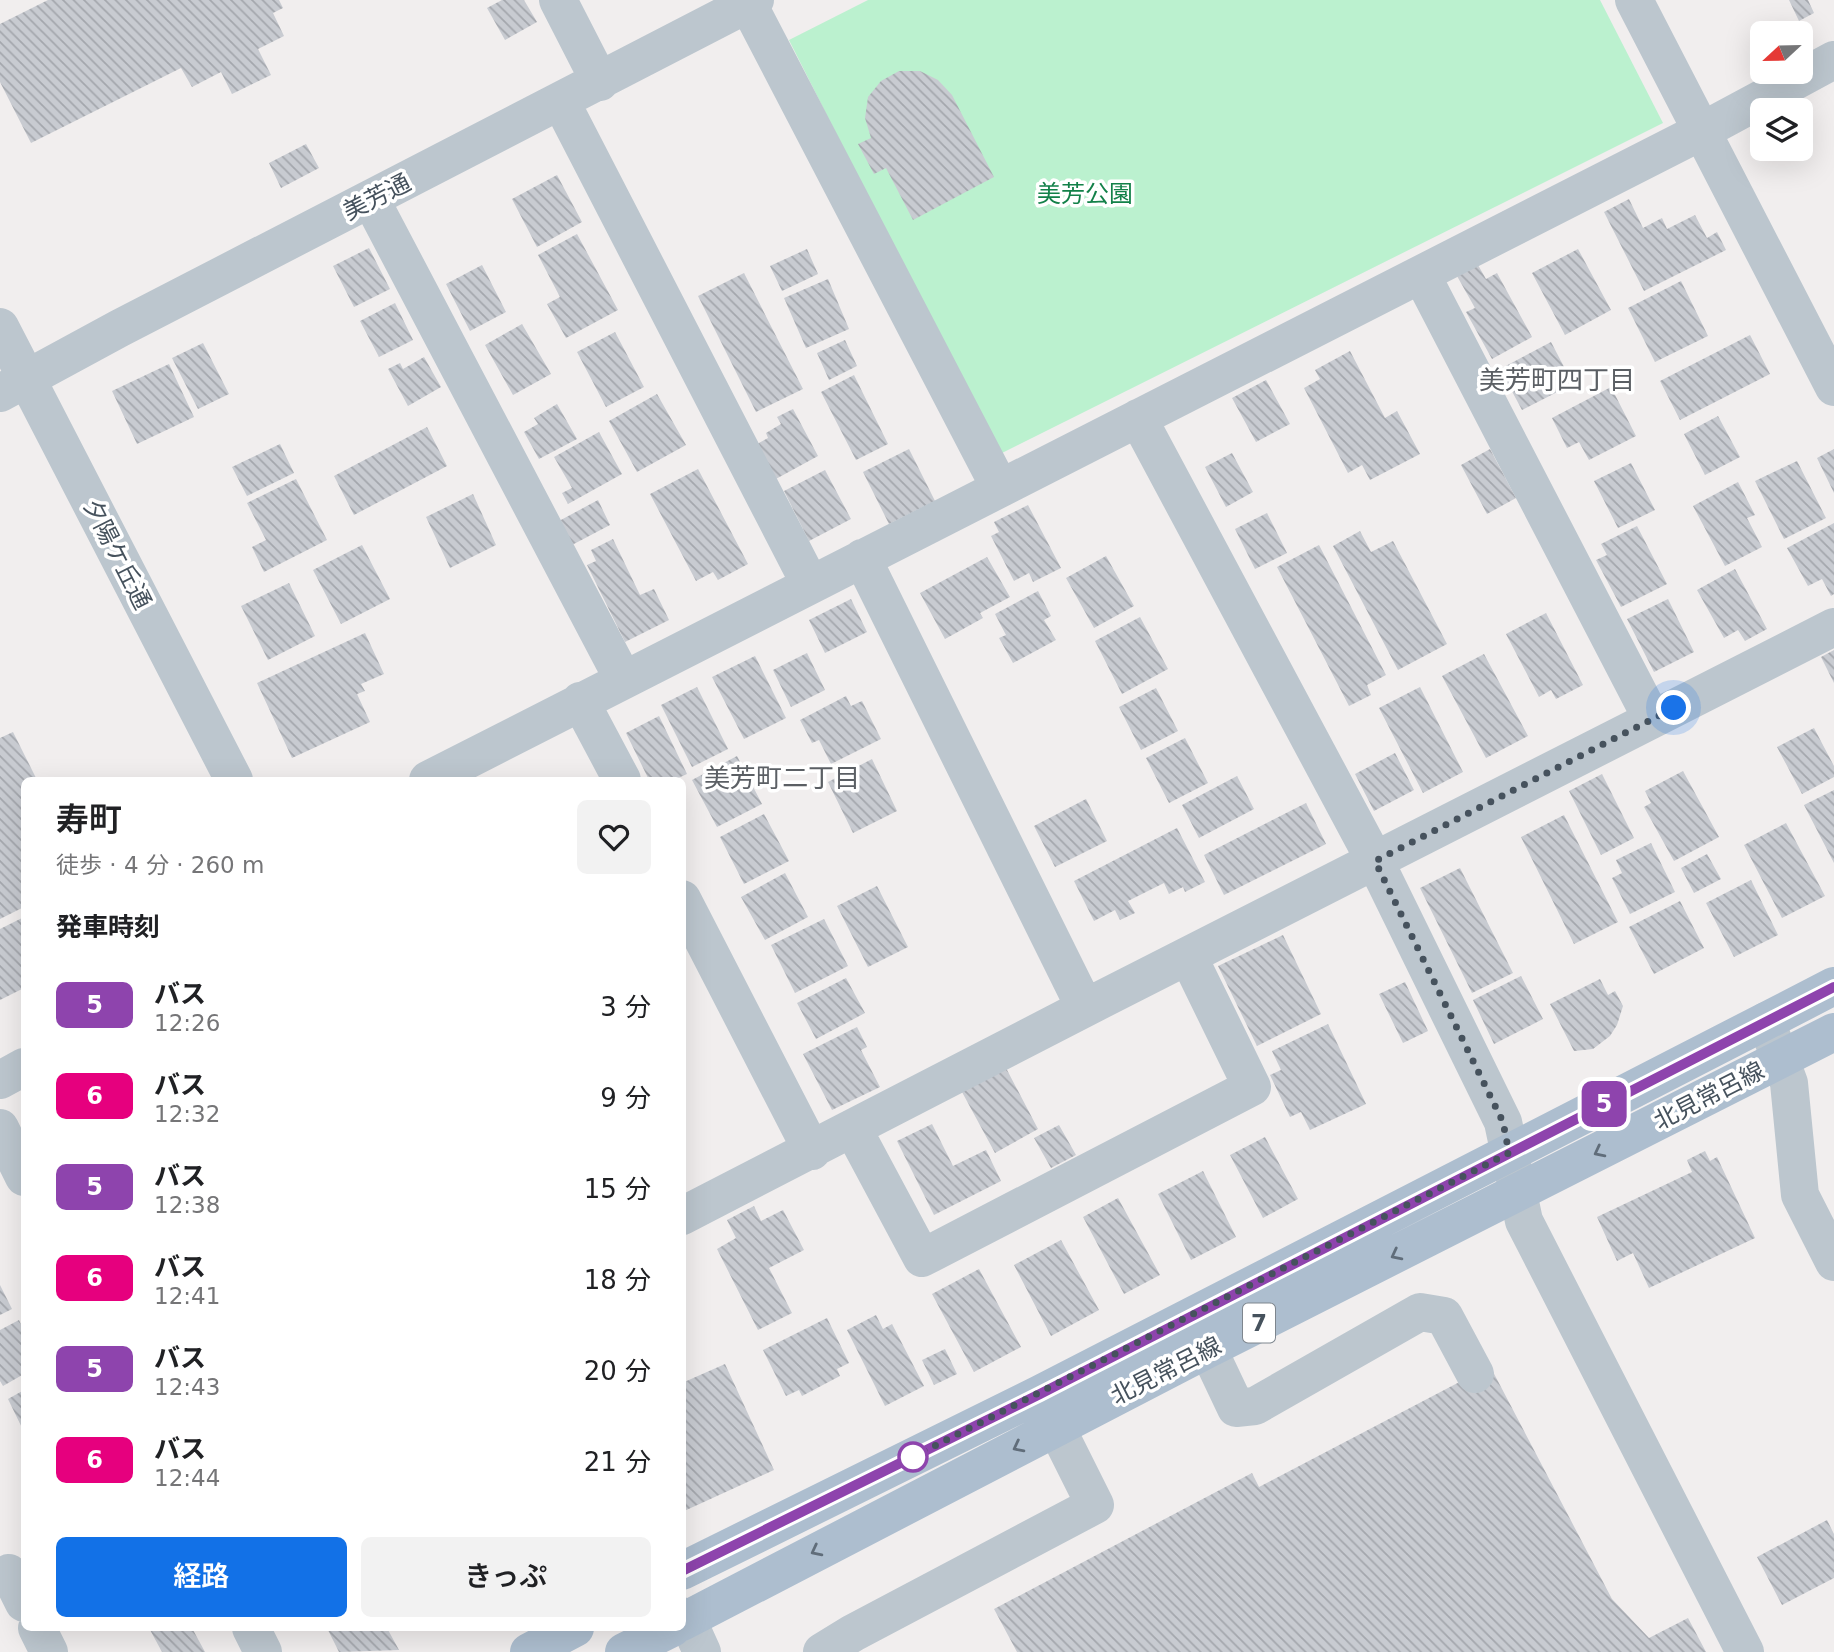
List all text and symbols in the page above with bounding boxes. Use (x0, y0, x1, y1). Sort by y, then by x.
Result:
north arrow (1750, 21, 1813, 84)
map controls (1750, 21, 1813, 161)
button: layers (1750, 98, 1813, 161)
street label: 美芳通 (339, 168, 415, 226)
park label: 美芳公園 (1037, 180, 1133, 208)
district label: 美芳町四丁目 (1479, 365, 1635, 395)
street label: 夕陽ケ丘通 (77, 494, 157, 614)
your location (1656, 690, 1691, 725)
district label: 美芳町二丁目 (704, 763, 860, 793)
text: 寿町 (56, 800, 122, 839)
button: heart (577, 800, 651, 874)
text: 徒歩 · 4 分 · 260 m (56, 852, 264, 878)
text: 発車時刻 (56, 912, 160, 942)
text: バス (154, 979, 206, 1009)
text: 5 (86, 991, 103, 1019)
text: 3 分 (600, 992, 651, 1022)
text: 12:26 (154, 1010, 220, 1036)
street label: 北見常呂線 (1649, 1056, 1769, 1136)
text: バス (154, 1070, 206, 1100)
line badge: 5 (1581, 1081, 1627, 1127)
text: 6 (86, 1082, 103, 1110)
text: 9 分 (600, 1083, 651, 1113)
text: 5 (1596, 1090, 1612, 1118)
text: 12:32 (154, 1101, 220, 1127)
one-way arrow (1594, 1144, 1606, 1158)
text: バス (154, 1161, 206, 1191)
text: 5 (86, 1173, 103, 1201)
text: 15 分 (584, 1174, 651, 1204)
text: 12:38 (154, 1192, 220, 1218)
one-way arrow (1391, 1246, 1403, 1260)
text: バス (154, 1252, 206, 1282)
text: 6 (86, 1264, 103, 1292)
text: 18 分 (584, 1265, 651, 1295)
text: 12:41 (154, 1283, 220, 1309)
road number: 7 (1243, 1304, 1275, 1342)
street label: 北見常呂線 (1106, 1331, 1226, 1411)
text: バス (154, 1343, 206, 1373)
text: 5 (86, 1355, 103, 1383)
text: 20 分 (584, 1356, 651, 1386)
text: 12:43 (154, 1374, 220, 1400)
text: バス (154, 1434, 206, 1464)
one-way arrow (1013, 1439, 1025, 1452)
unlabelled marker (898, 1442, 928, 1472)
text: 6 (86, 1446, 103, 1474)
text: 21 分 (584, 1447, 651, 1477)
text: 12:44 (154, 1465, 220, 1491)
button: 経路 (56, 1537, 347, 1617)
button: きっぷ (361, 1537, 651, 1617)
one-way arrow (811, 1543, 823, 1557)

